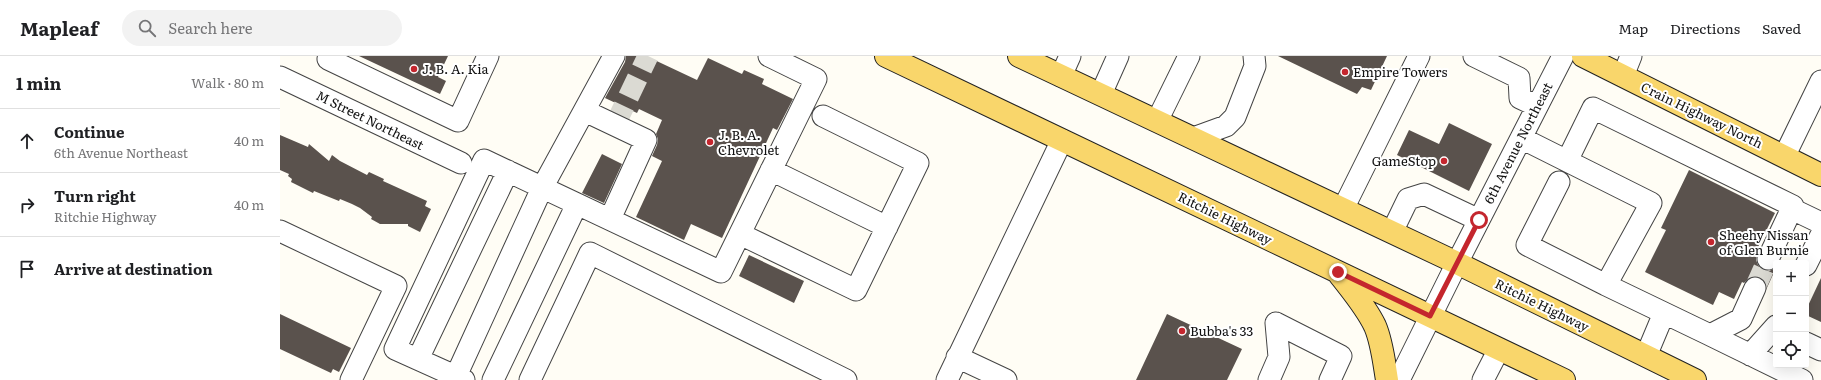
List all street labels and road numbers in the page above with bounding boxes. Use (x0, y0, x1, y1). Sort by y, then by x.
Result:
street label: Crain Highway North (1638, 77, 1767, 152)
street label: 6th Avenue Northeast (1479, 78, 1557, 207)
street label: M Street Northeast (313, 85, 428, 154)
street label: Ritchie Highway (1175, 187, 1276, 249)
street label: Ritchie Highway (1492, 274, 1593, 336)

